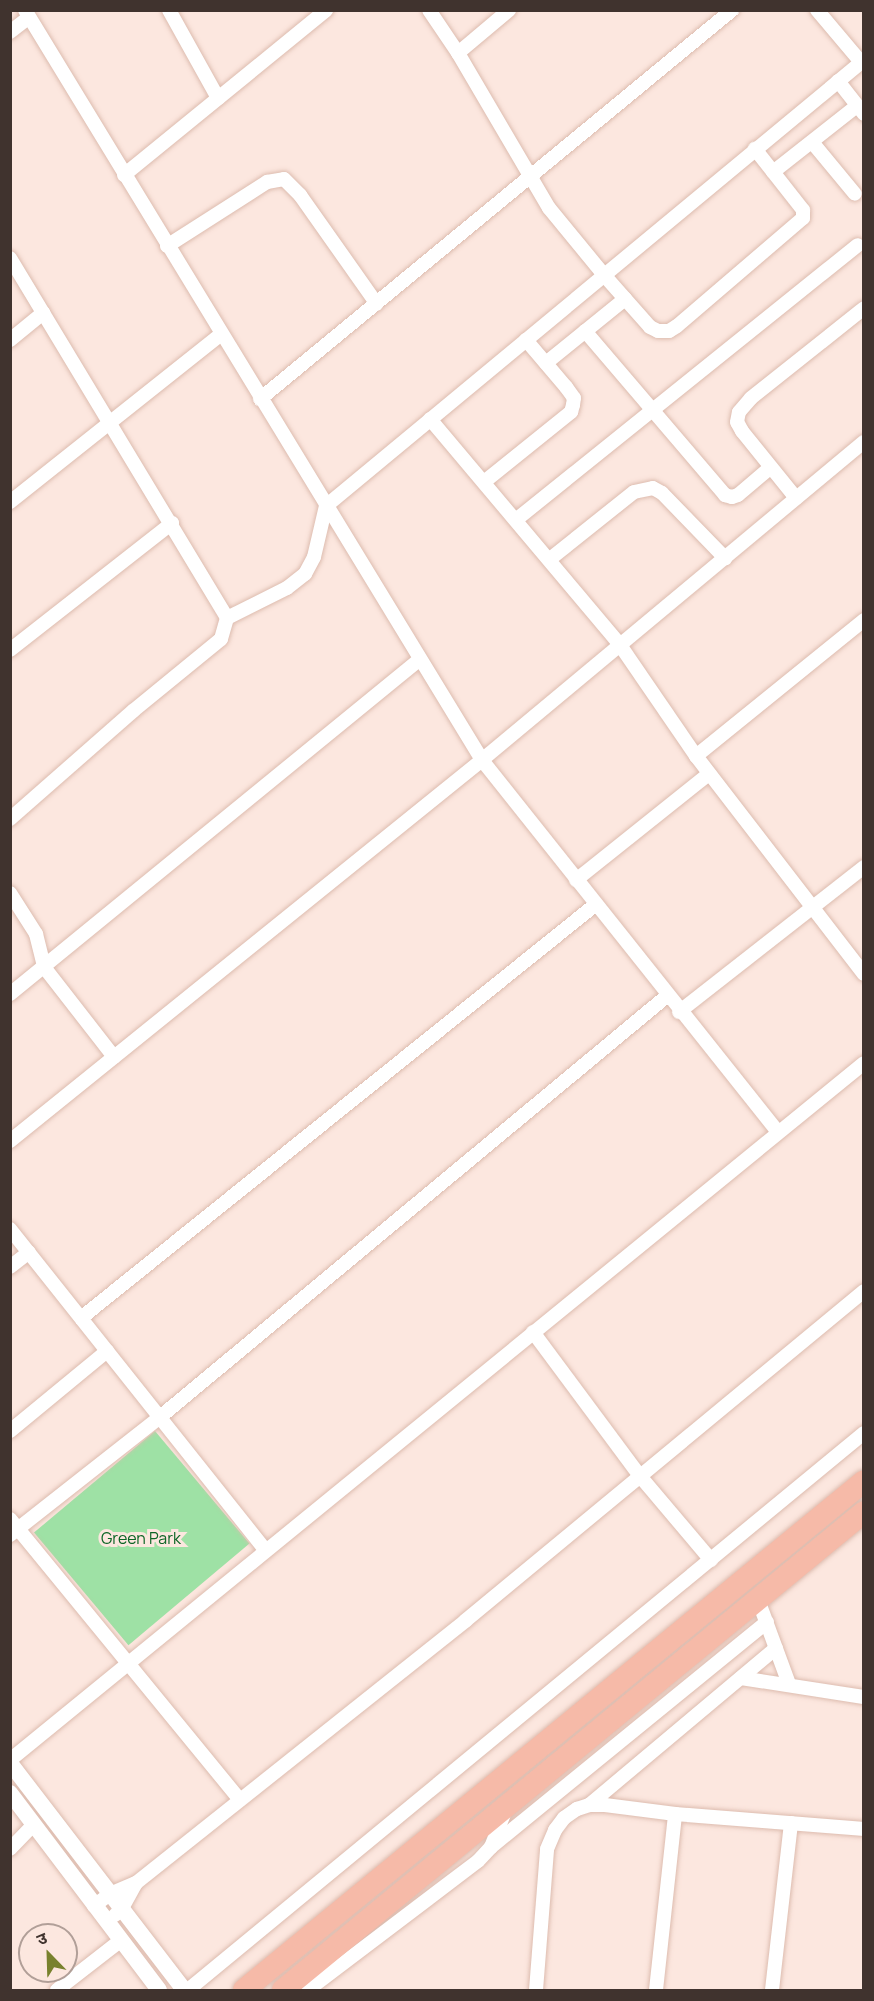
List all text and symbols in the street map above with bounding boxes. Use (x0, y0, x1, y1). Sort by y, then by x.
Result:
park label: Green Park (101, 1528, 181, 1548)
north arrow (18, 1923, 78, 1983)
text: उ (33, 1926, 50, 1950)

